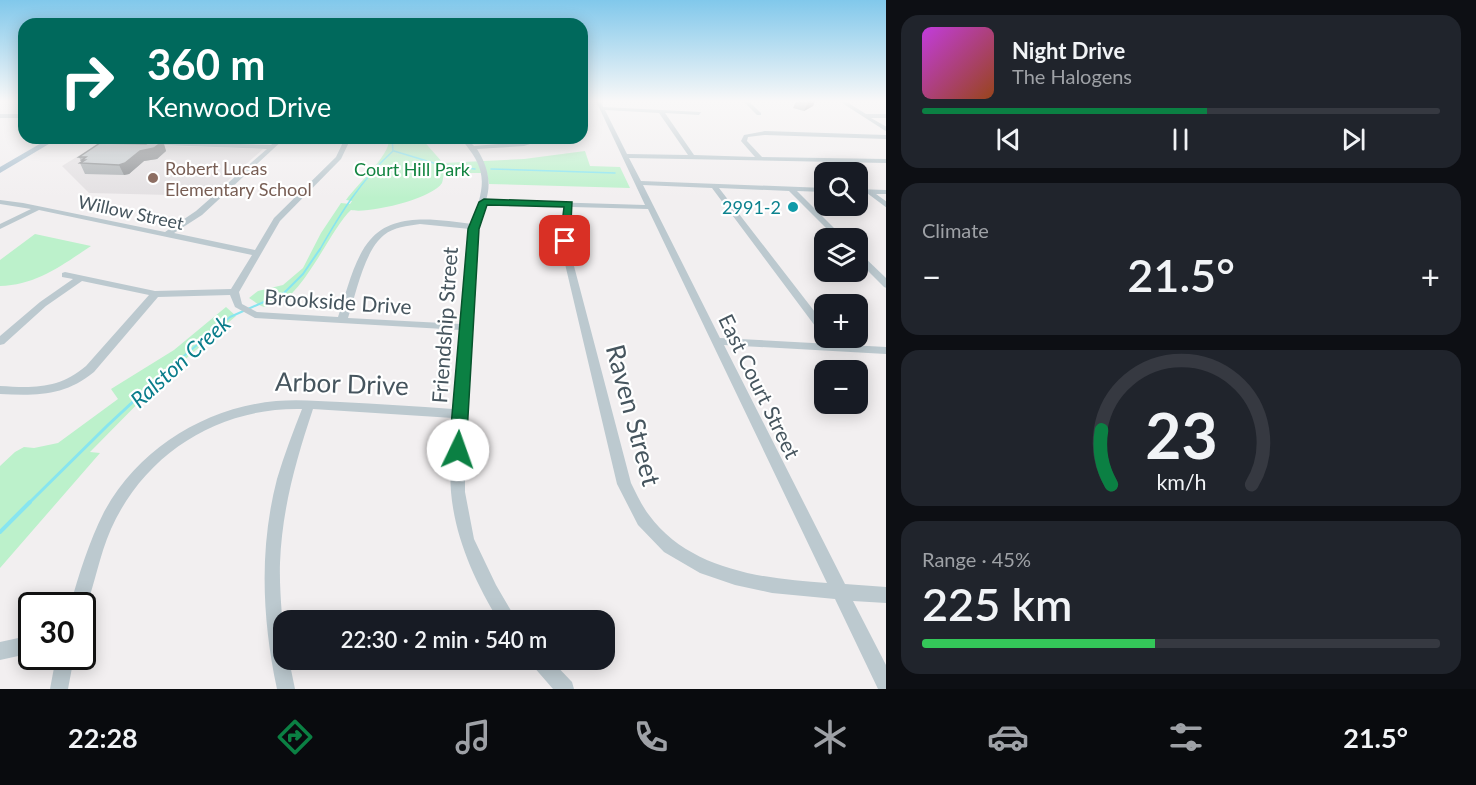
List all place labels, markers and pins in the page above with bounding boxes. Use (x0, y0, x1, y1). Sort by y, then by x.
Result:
place label: Robert Lucas Elementary School (165, 157, 312, 200)
marker: Robert Lucas Elementary School (146, 171, 160, 185)
place label: 2991-2 (722, 196, 781, 218)
marker: 2991-2 (786, 200, 800, 214)
pin (539, 215, 590, 266)

